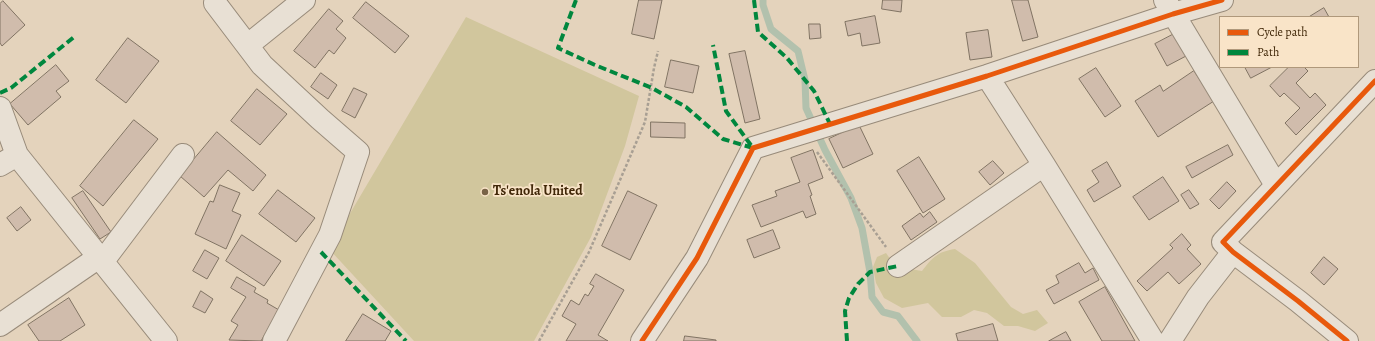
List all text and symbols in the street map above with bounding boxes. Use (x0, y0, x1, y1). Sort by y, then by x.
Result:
legend (1219, 16, 1359, 68)
text: Cycle path (1257, 24, 1308, 40)
text: Path (1257, 44, 1279, 60)
place label: Ts'enola United (493, 184, 583, 200)
marker: Ts'enola United (480, 187, 490, 197)

